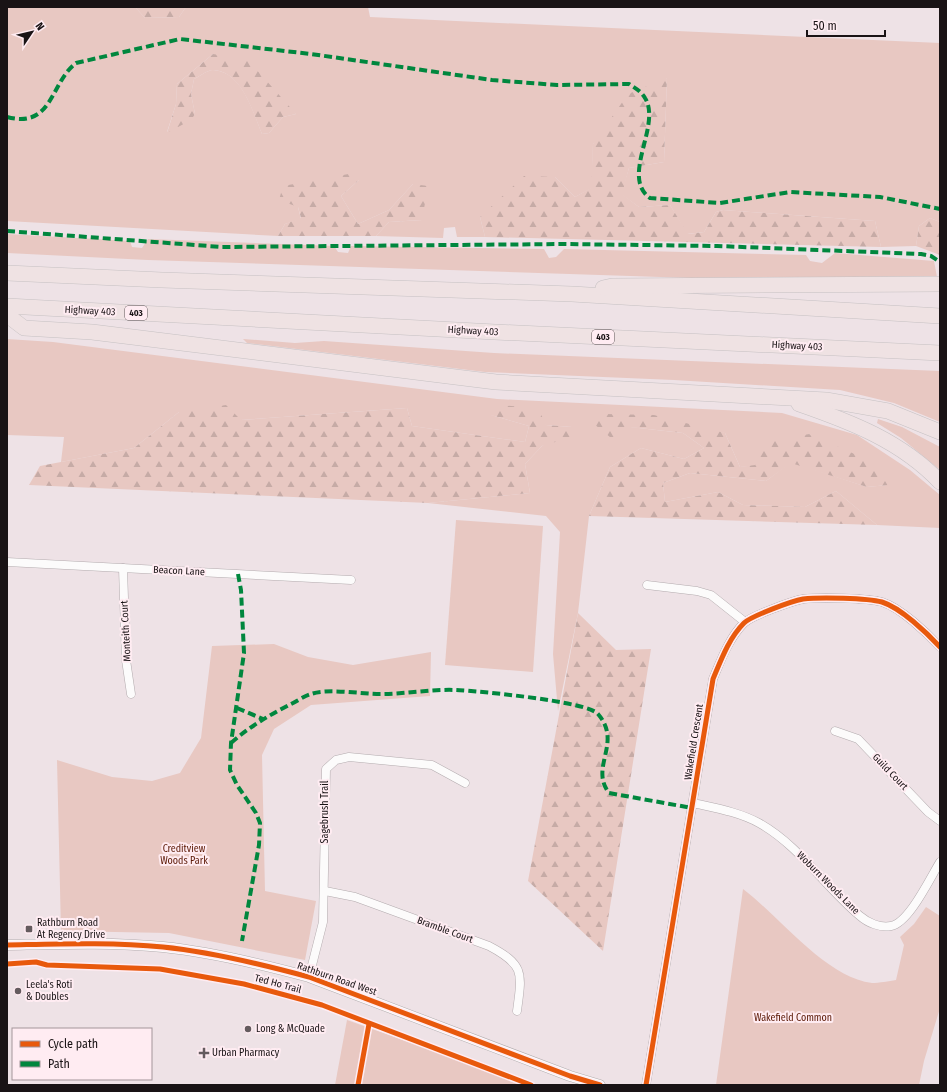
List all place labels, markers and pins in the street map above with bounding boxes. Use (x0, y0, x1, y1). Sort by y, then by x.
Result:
place label: Rathburn Road At Regency Drive (37, 917, 105, 941)
marker: Rathburn Road At Regency Drive (24, 924, 34, 934)
place label: Leela's Roti & Doubles (26, 979, 72, 1003)
marker: Leela's Roti & Doubles (13, 986, 23, 996)
place label: Long & McQuade (256, 1023, 325, 1035)
marker: Long & McQuade (243, 1024, 253, 1034)
place label: Urban Pharmacy (212, 1047, 280, 1059)
marker: Urban Pharmacy (199, 1048, 209, 1058)

